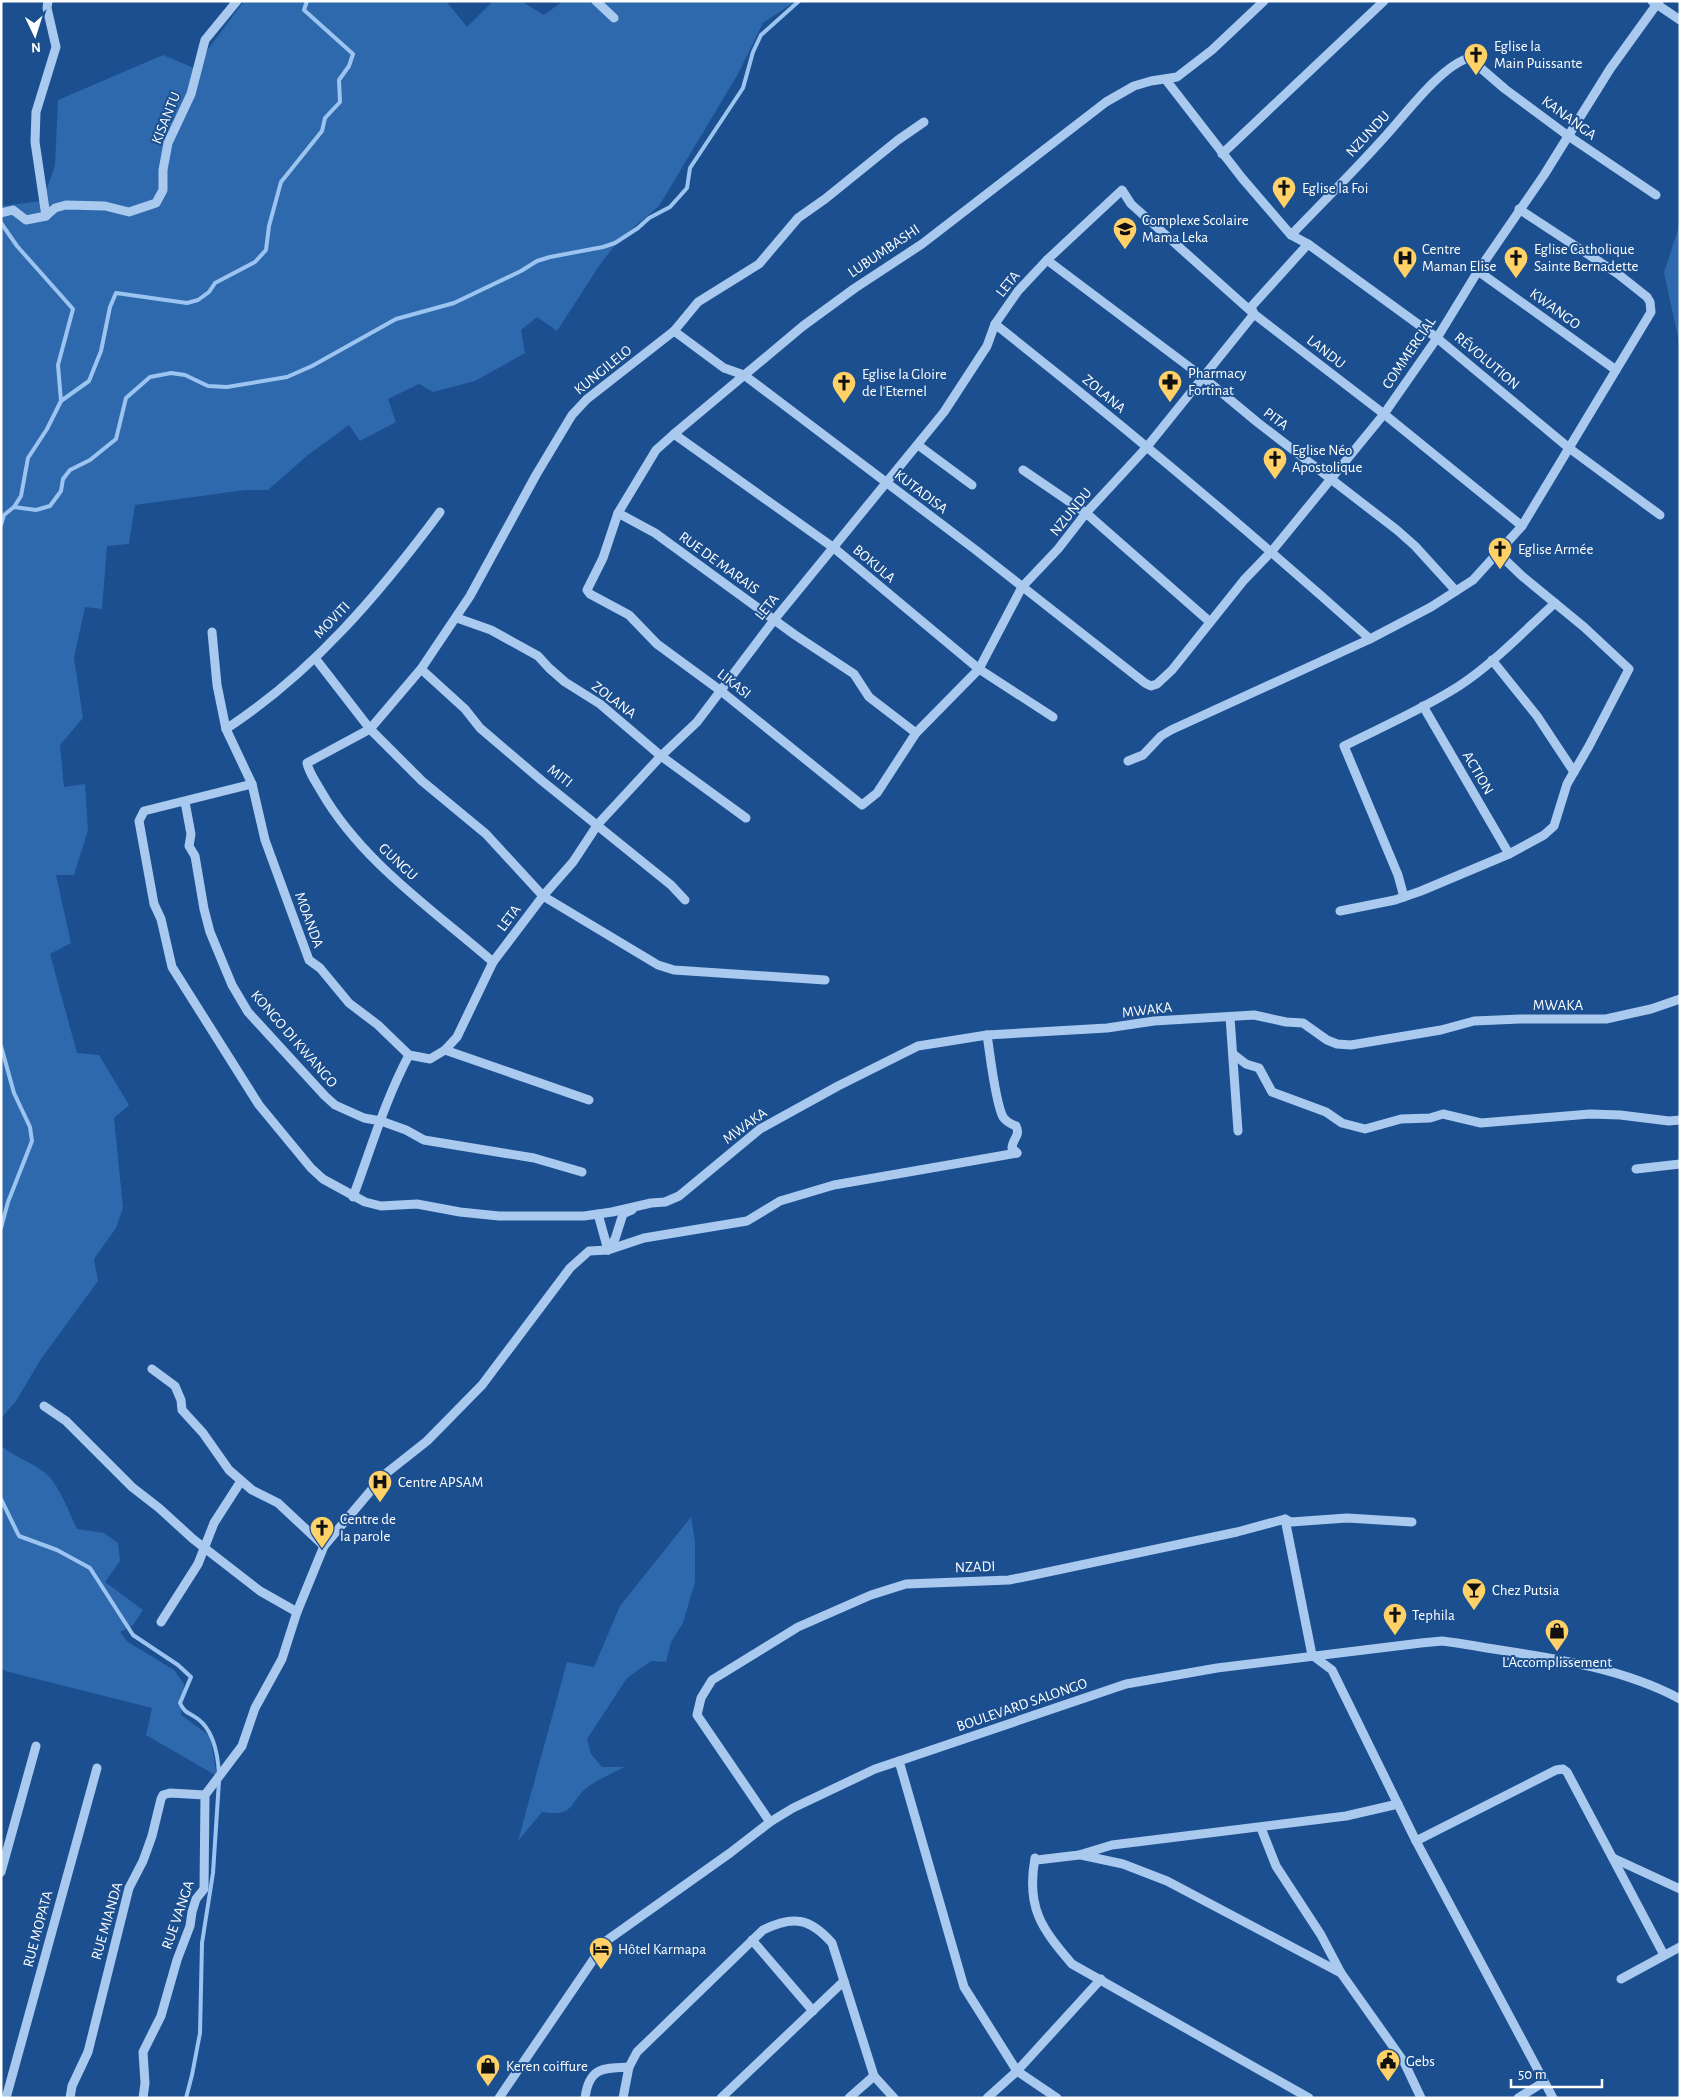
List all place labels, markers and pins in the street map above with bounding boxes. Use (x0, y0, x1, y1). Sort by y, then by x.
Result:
place label: Eglise la Main Puissante (1494, 39, 1583, 71)
church icon: Eglise la Main Puissante (1463, 42, 1489, 76)
church icon: Eglise la Foi (1271, 175, 1297, 209)
place label: Eglise la Foi (1302, 181, 1368, 196)
place label: Complexe Scolaire Mama Leka (1142, 213, 1249, 245)
school or university icon: Complexe Scolaire Mama Leka (1112, 216, 1138, 250)
place label: Centre Maman Elise (1422, 242, 1497, 274)
place label: Eglise Catholique Sainte Bernadette (1534, 242, 1638, 274)
hospital icon: Centre Maman Elise (1392, 245, 1418, 279)
church icon: Eglise Catholique Sainte Bernadette (1503, 245, 1529, 279)
place label: Pharmacy Fortinat (1188, 366, 1247, 398)
place label: Eglise la Gloire de l'Eternel (862, 367, 947, 399)
pharmacy icon: Pharmacy Fortinat (1157, 369, 1183, 403)
church icon: Eglise la Gloire de l'Eternel (831, 370, 857, 404)
place label: Eglise Néo Apostolique (1292, 443, 1362, 475)
church icon: Eglise Néo Apostolique (1262, 446, 1288, 480)
church icon: Eglise Armée (1487, 536, 1513, 570)
place label: Eglise Armée (1518, 542, 1593, 557)
hospital icon: Centre APSAM (367, 1469, 393, 1503)
place label: Centre APSAM (398, 1475, 483, 1490)
place label: Centre de la parole (340, 1512, 396, 1544)
church icon: Centre de la parole (309, 1515, 335, 1549)
bar icon: Chez Putsia (1461, 1577, 1487, 1611)
place label: Chez Putsia (1492, 1583, 1559, 1598)
church icon: Tephila (1382, 1602, 1408, 1636)
place label: Tephila (1412, 1608, 1455, 1623)
shop icon: L'Accomplissement (1544, 1618, 1570, 1652)
place label: L'Accomplissement (1502, 1655, 1612, 1670)
hotel icon: Hôtel Karmapa (588, 1936, 614, 1970)
place label: Hôtel Karmapa (618, 1942, 706, 1957)
public building icon: Gebs (1375, 2048, 1401, 2082)
shop icon: Keren coiffure (475, 2053, 501, 2087)
place label: Gebs (1406, 2054, 1435, 2069)
place label: Keren coiffure (506, 2059, 588, 2074)

